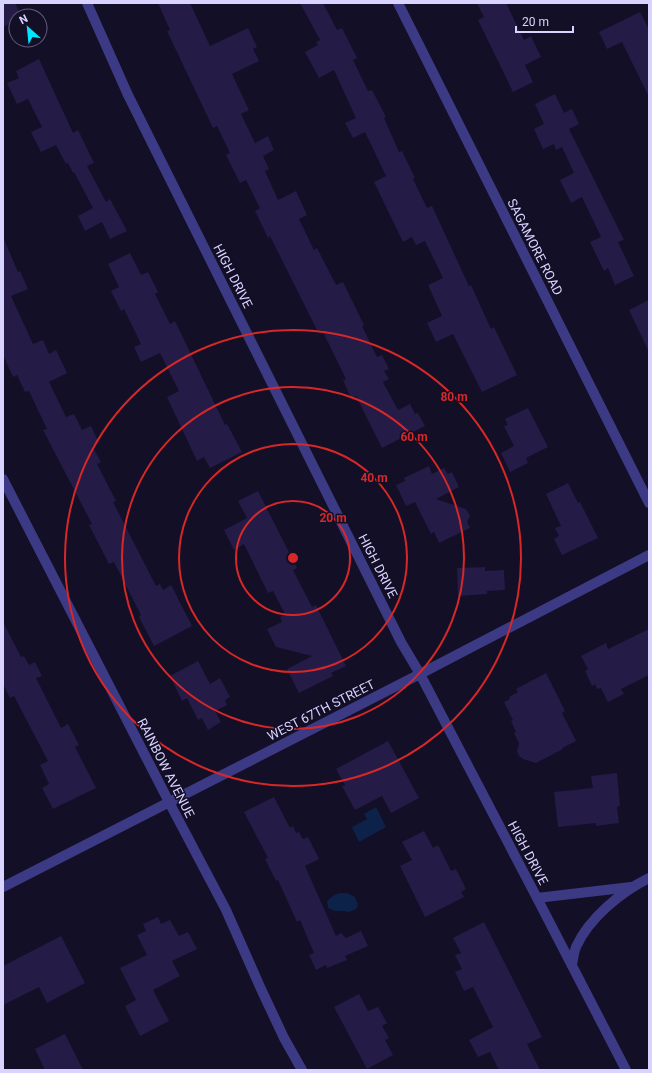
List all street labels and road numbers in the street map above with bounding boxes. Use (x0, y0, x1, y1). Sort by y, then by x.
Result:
street label: SAGAMORE ROAD (504, 196, 566, 298)
street label: HIGH DRIVE (210, 241, 256, 311)
street label: HIGH DRIVE (355, 531, 401, 601)
street label: WEST 67TH STREET (265, 676, 377, 744)
street label: RAINBOW AVENUE (134, 716, 198, 820)
street label: HIGH DRIVE (505, 819, 551, 887)

